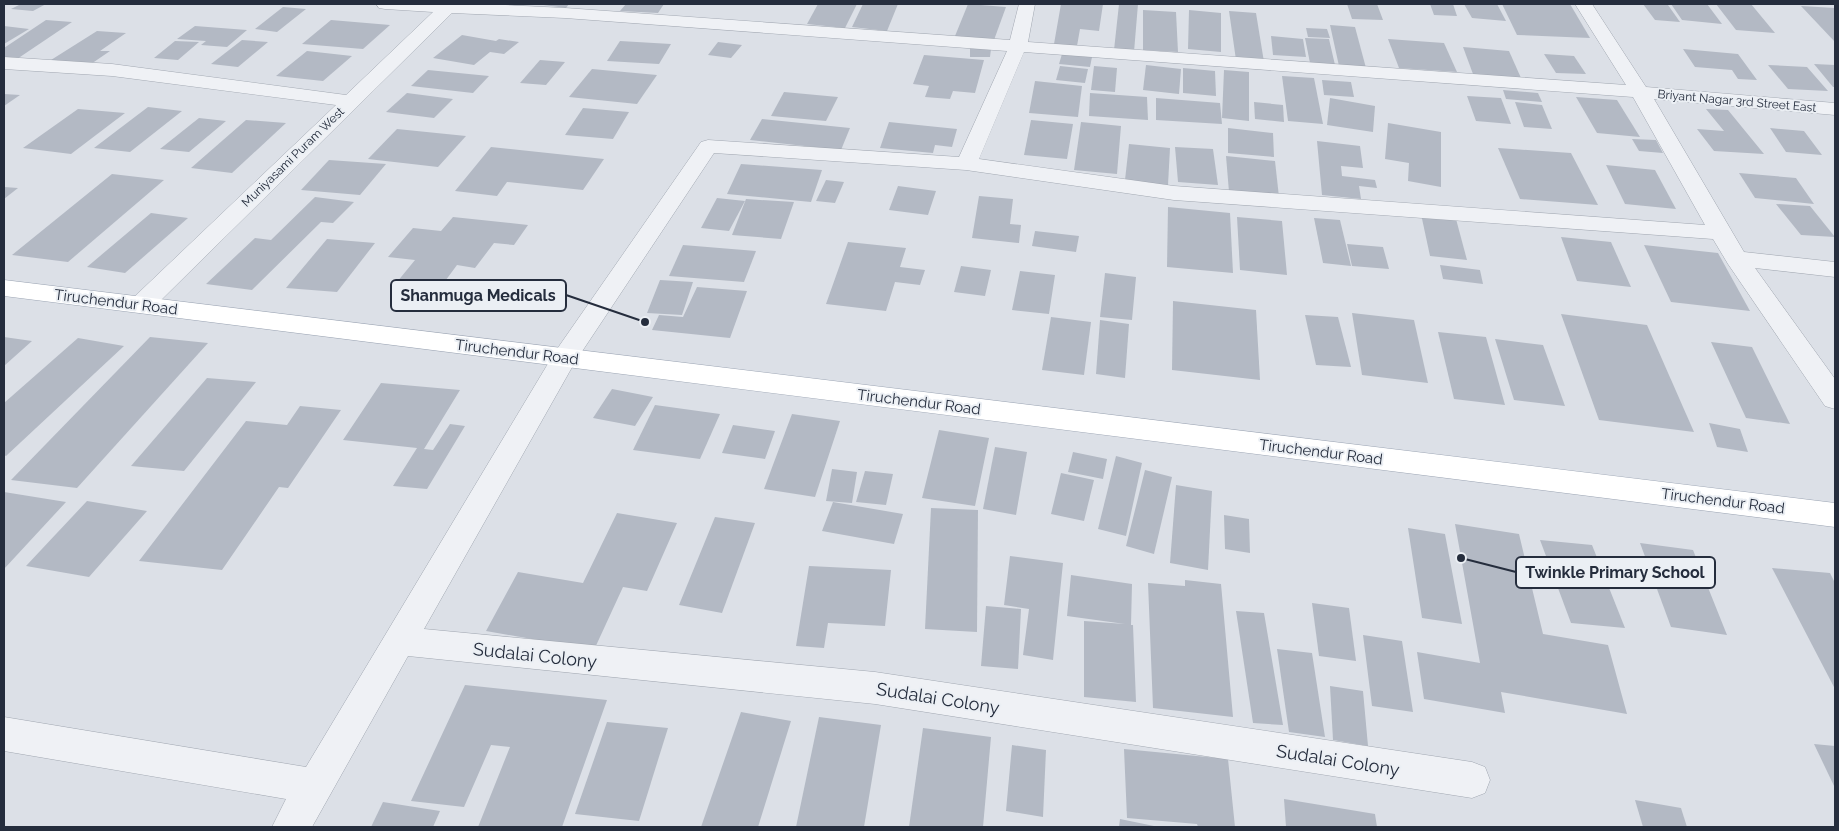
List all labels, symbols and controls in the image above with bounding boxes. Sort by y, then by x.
street label: Briyant Nagar 3rd Street East [1657,87,1817,115]
street label: Muniyasami Puram West [239,104,347,210]
callout: Shanmuga Medicals [391,280,566,311]
street label: Tiruchendur Road [53,286,179,318]
text: Shanmuga Medicals [400,286,556,305]
street label: Tiruchendur Road [454,336,580,368]
street label: Tiruchendur Road [856,386,982,418]
street label: Tiruchendur Road [1258,436,1384,468]
street label: Tiruchendur Road [1660,485,1786,517]
callout: Twinkle Primary School [1516,557,1715,588]
text: Twinkle Primary School [1525,563,1706,582]
street label: Sudalai Colony [472,638,598,672]
street label: Sudalai Colony [875,678,1001,718]
street label: Sudalai Colony [1275,740,1401,780]

